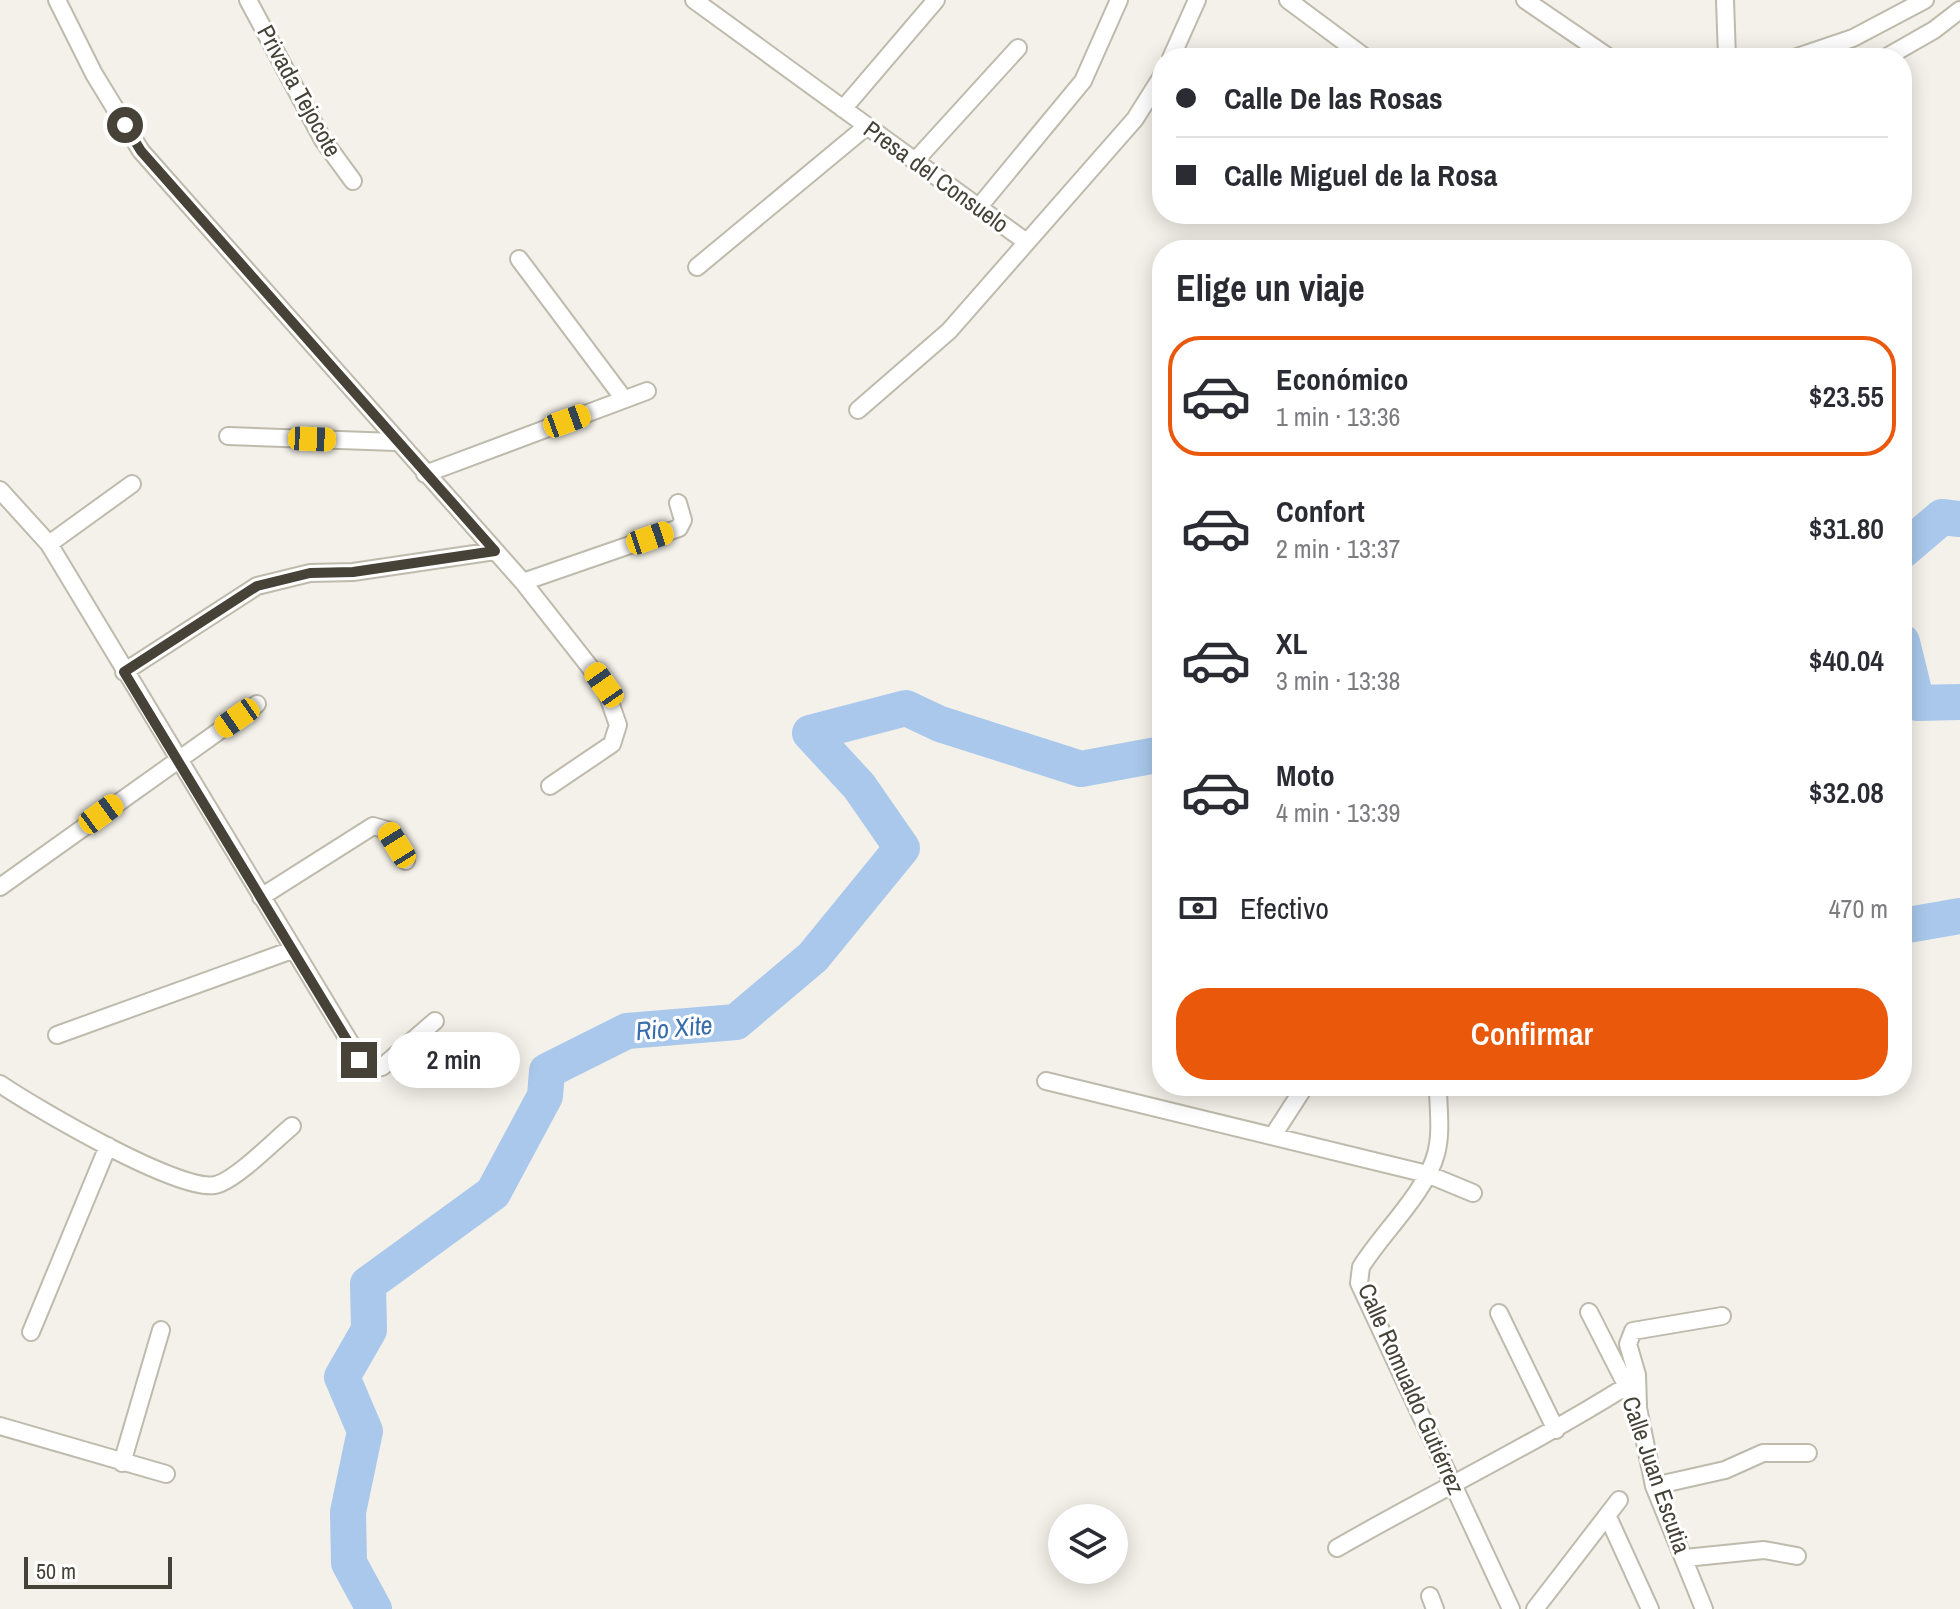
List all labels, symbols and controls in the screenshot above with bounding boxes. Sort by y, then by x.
street label: Privada Tejocote [250,19,349,162]
text: Calle De las Rosas [1224,78,1443,118]
route start [107,107,143,143]
street label: Presa del Consuelo [858,113,1015,240]
text: Calle Miguel de la Rosa [1224,155,1497,195]
text: Elige un viaje [1176,264,1365,312]
text: Económico [1276,359,1409,399]
icon: car [1180,360,1252,432]
text: $23.55 [1809,376,1884,416]
text: 1 min · 13:36 [1276,399,1400,434]
car [540,402,594,440]
car [288,426,336,452]
text: Confort [1276,491,1365,531]
icon: car [1180,492,1252,564]
text: $31.80 [1809,508,1884,548]
car [623,519,677,557]
text: 2 min · 13:37 [1276,531,1400,566]
text: XL [1276,623,1307,663]
icon: car [1180,624,1252,696]
text: $40.04 [1809,640,1884,680]
car [580,658,628,712]
text: 3 min · 13:38 [1276,663,1400,698]
car [210,694,264,742]
text: Moto [1276,755,1335,795]
icon: car [1180,756,1252,828]
text: $32.08 [1809,772,1884,812]
car [75,790,127,838]
text: 4 min · 13:39 [1276,795,1400,830]
car [374,818,420,872]
icon: cash [1176,886,1220,930]
text: Efectivo [1240,888,1329,928]
text: 470 m [1829,891,1888,926]
button: Confirmar [1176,988,1888,1080]
water label: Rio Xite [634,1007,714,1048]
callout: 2 min [387,1032,519,1088]
route end [341,1042,377,1078]
text: 2 min [427,1042,481,1077]
street label: Calle Romualdo Gutiérrez [1351,1278,1473,1499]
street label: Calle Juan Escutia [1615,1392,1699,1558]
map controls [1048,1504,1128,1584]
button: layers [1048,1504,1128,1584]
scale bar [24,1553,172,1589]
text: 50 m [36,1556,76,1586]

